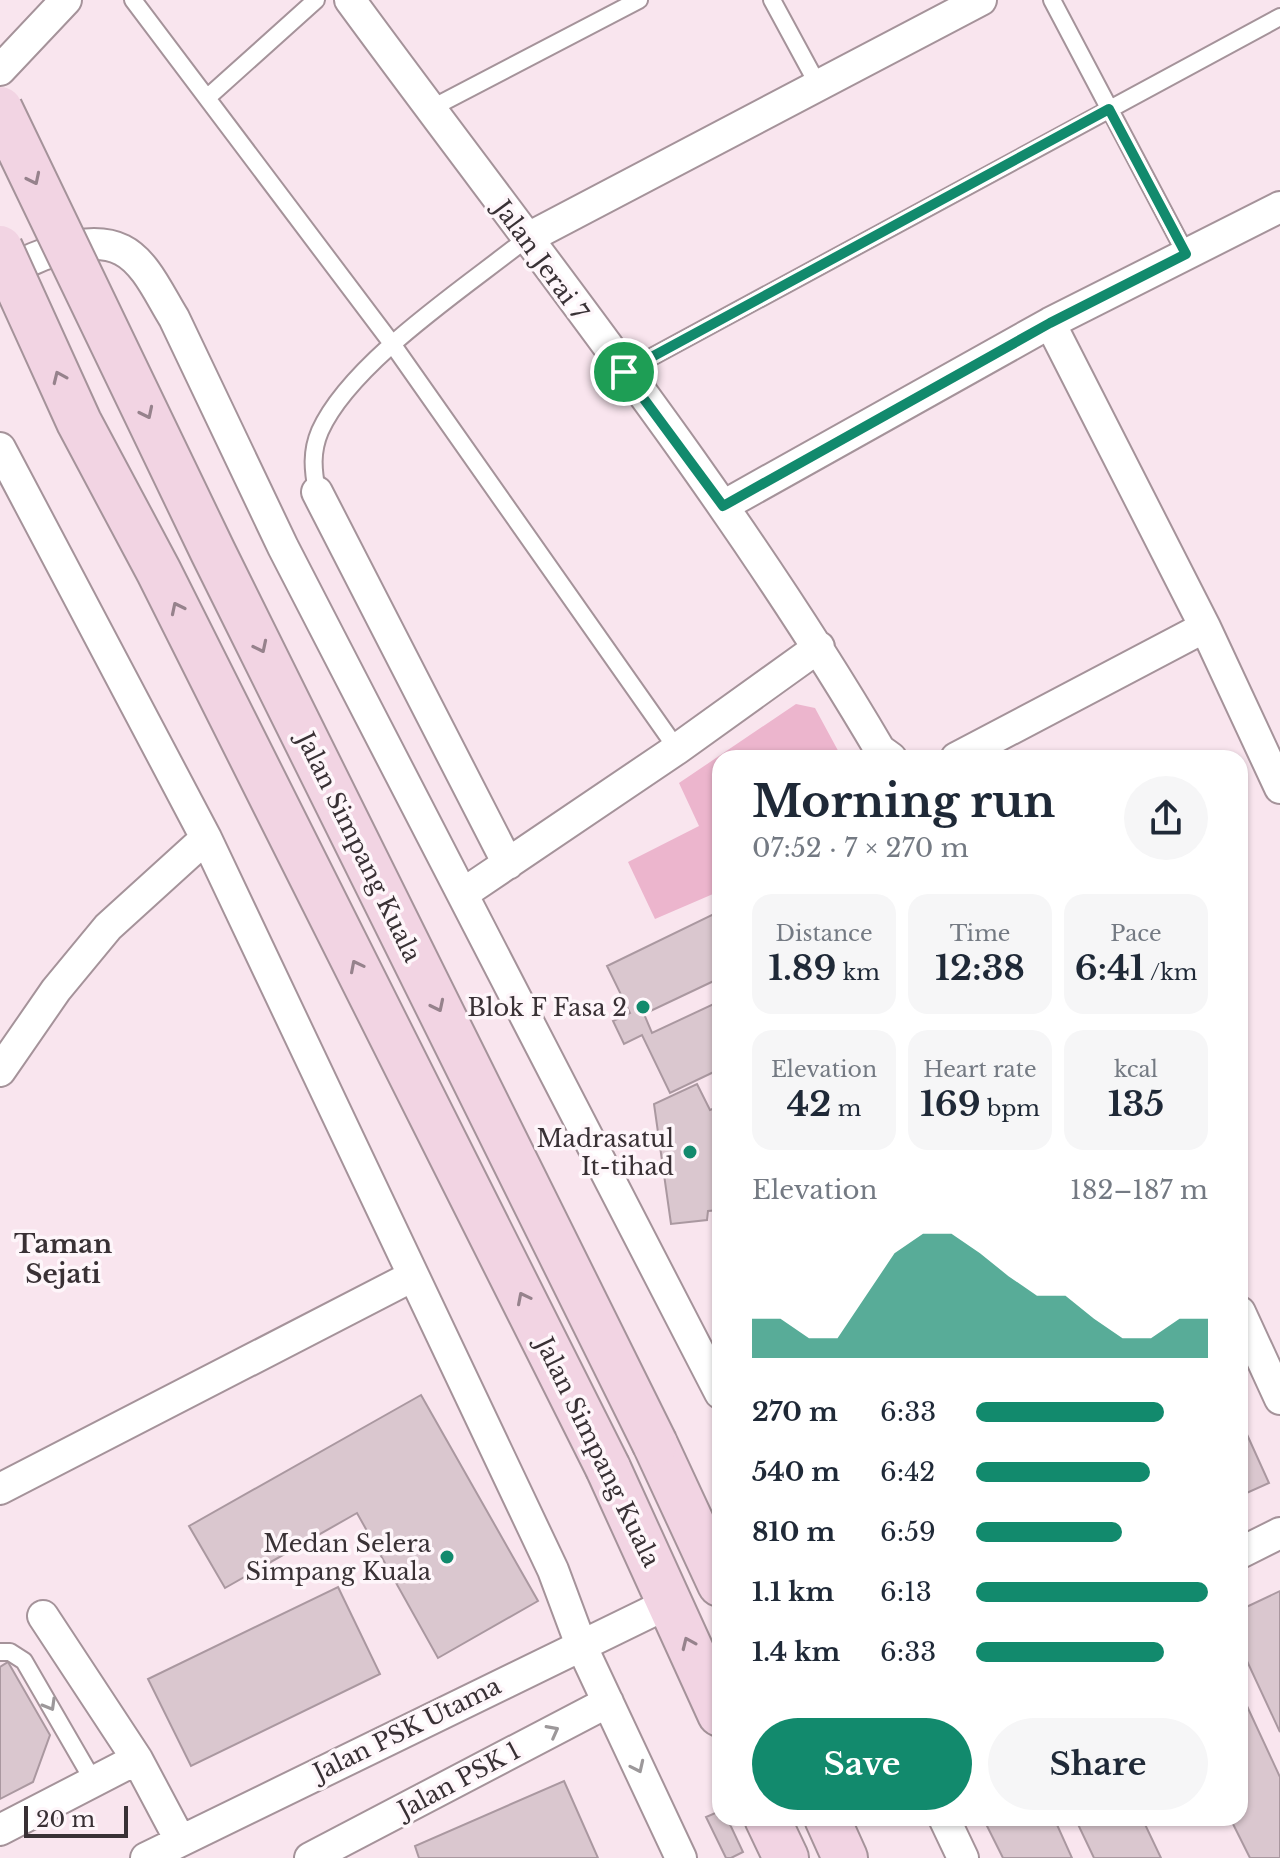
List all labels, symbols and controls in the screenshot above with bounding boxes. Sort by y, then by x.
one-way arrow [24,171,40,185]
street label: Jalan Jerai 7 [486,192,595,326]
pin [590,338,658,406]
icon: arrive [602,350,646,394]
one-way arrow [52,370,68,385]
one-way arrow [137,405,153,420]
one-way arrow [171,602,187,617]
one-way arrow [251,639,266,654]
street label: Jalan Simpang Kuala [289,725,428,967]
text: Morning run [752,774,1055,829]
button: share [1124,776,1208,860]
text: 07:52 · 7 × 270 m [752,832,969,864]
text: Distance [776,920,873,947]
text: Time [950,920,1010,947]
text: Pace [1110,920,1162,947]
text: 1.89 [768,947,836,989]
text: 12:38 [935,947,1025,989]
text: 6:41 [1075,947,1145,989]
one-way arrow [350,959,365,974]
text: km [836,959,880,986]
text: /km [1145,959,1197,986]
place label: Blok F Fasa 2 [467,993,627,1022]
one-way arrow [428,997,444,1012]
marker: Blok F Fasa 2 [634,998,652,1016]
text: Elevation [771,1056,877,1083]
text: Heart rate [923,1056,1037,1083]
text: kcal [1114,1056,1158,1083]
text: 42 [787,1083,831,1125]
text: 169 [920,1083,981,1125]
text: 135 [1108,1083,1164,1125]
text: m [831,1095,861,1122]
text: bpm [981,1095,1040,1122]
place label: Madrasatul It-tihad [536,1124,674,1181]
marker: Madrasatul It-tihad [681,1143,699,1161]
text: Elevation [752,1174,878,1206]
text: 182–187 m [1070,1174,1208,1206]
district label: Taman Sejati [14,1228,112,1290]
one-way arrow [518,1291,533,1306]
street label: Jalan Simpang Kuala [528,1330,667,1572]
text: 270 m [752,1396,838,1428]
text: 6:33 [880,1396,936,1428]
text: 540 m [752,1456,840,1488]
text: 6:42 [880,1456,935,1488]
text: 810 m [752,1516,835,1548]
text: 6:59 [880,1516,936,1548]
place label: Medan Selera Simpang Kuala [246,1529,432,1586]
marker: Medan Selera Simpang Kuala [438,1548,456,1566]
text: 1.1 km [752,1576,834,1608]
text: 6:13 [880,1576,932,1608]
text: 1.4 km [752,1636,840,1668]
text: 6:33 [880,1636,936,1668]
one-way arrow [681,1637,697,1651]
street label: Jalan PSK Utama [306,1671,506,1788]
one-way arrow [40,1696,56,1711]
button: Save [752,1718,972,1810]
button: Share [988,1718,1208,1810]
one-way arrow [544,1725,559,1740]
street label: Jalan PSK 1 [390,1736,525,1826]
one-way arrow [628,1759,644,1773]
scale bar [24,1802,128,1838]
text: 20 m [36,1806,95,1833]

